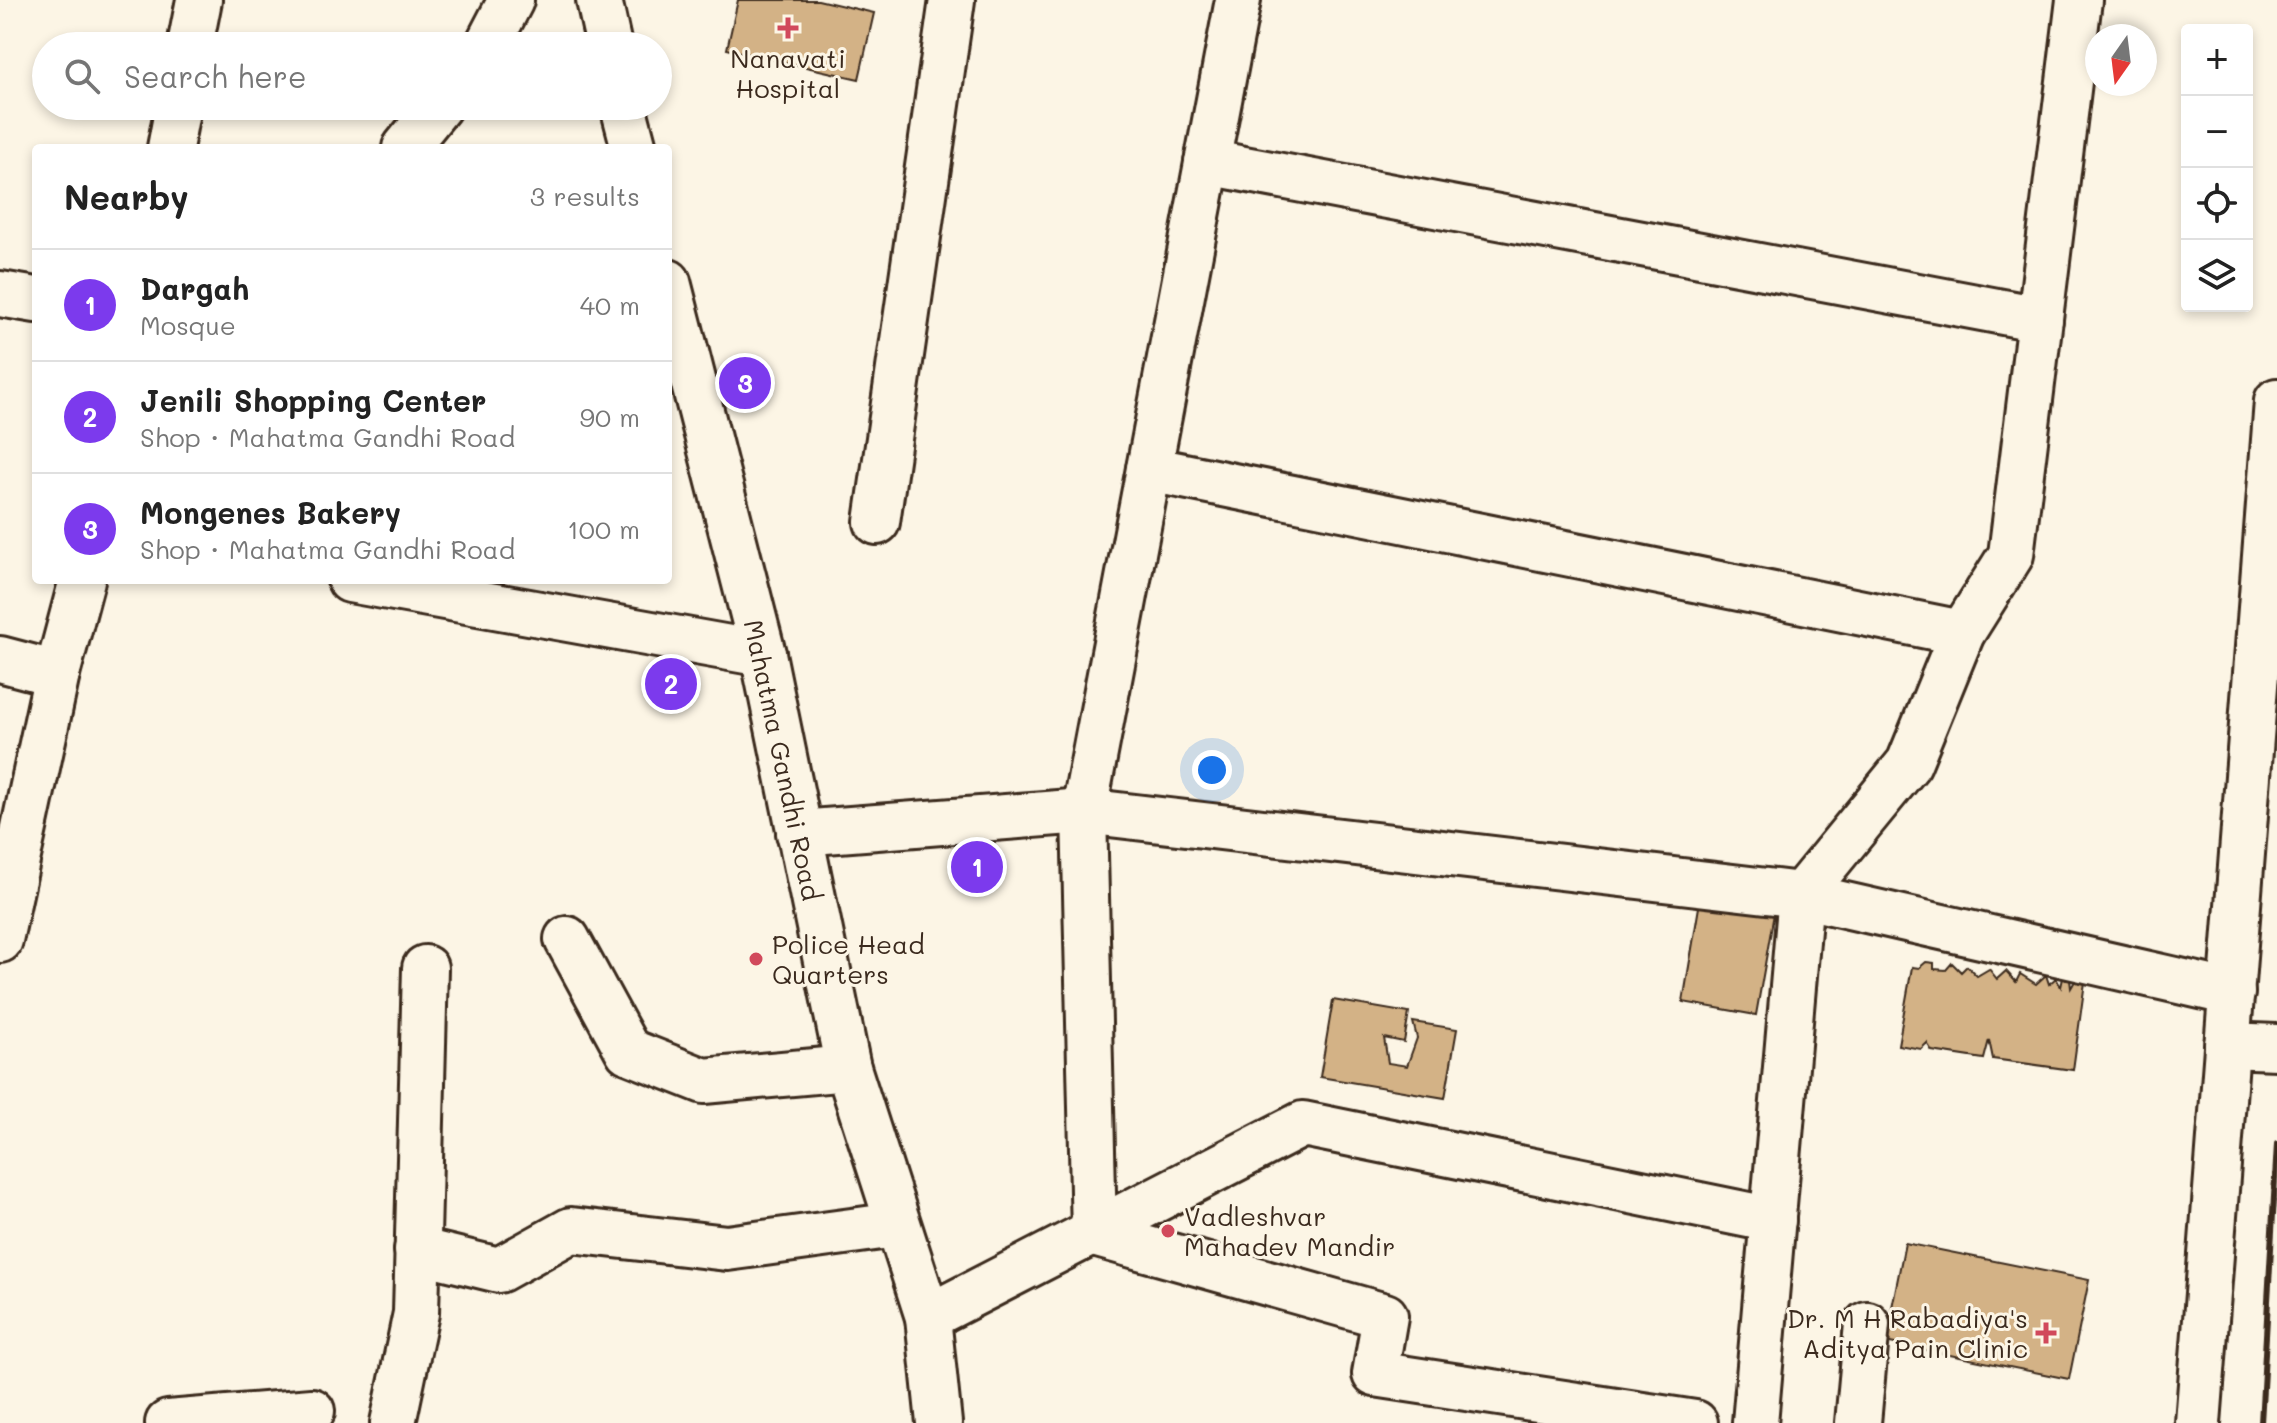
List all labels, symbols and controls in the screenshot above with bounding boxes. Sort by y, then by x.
marker: Nanavati Hospital [777,17,799,39]
north arrow [2085,24,2157,96]
map controls [2181,24,2253,312]
button: + [2181,24,2253,96]
search box [32,32,672,120]
place label: Nanavati Hospital [730,41,846,105]
icon: search [60,54,104,98]
text: Search here [124,56,307,96]
button: − [2181,96,2253,168]
button: locate [2181,168,2253,240]
text: Nearby [64,174,189,219]
text: 3 results [530,179,640,213]
button: layers [2181,240,2253,312]
text: Dargah [140,268,249,308]
text: 1 [84,288,96,322]
text: 40 m [580,288,640,322]
text: Mosque [140,308,236,342]
pin: 3 [719,353,771,413]
text: Jenili Shopping Center [140,380,487,420]
text: 2 [83,400,97,434]
text: 90 m [580,400,640,434]
text: Shop · Mahatma Gandhi Road [140,420,515,454]
text: Mongenes Bakery [140,492,401,532]
text: 3 [82,512,98,546]
text: 100 m [567,512,640,546]
text: Shop · Mahatma Gandhi Road [140,532,515,566]
street label: Mahatma Gandhi Road [737,616,829,904]
pin: 2 [645,654,697,714]
your location [1192,750,1232,790]
pin: 1 [951,837,1003,897]
place label: Police Head Quarters [772,927,925,991]
marker: Police Head Quarters [747,950,765,968]
place label: Vadleshvar Mahadev Mandir [1184,1199,1395,1263]
marker: Vadleshvar Mahadev Mandir [1159,1222,1177,1240]
place label: Dr. M H Rabadiya's Aditya Pain Clinic [1787,1301,2028,1365]
marker: Dr. M H Rabadiya's Aditya Pain Clinic [2035,1322,2057,1344]

